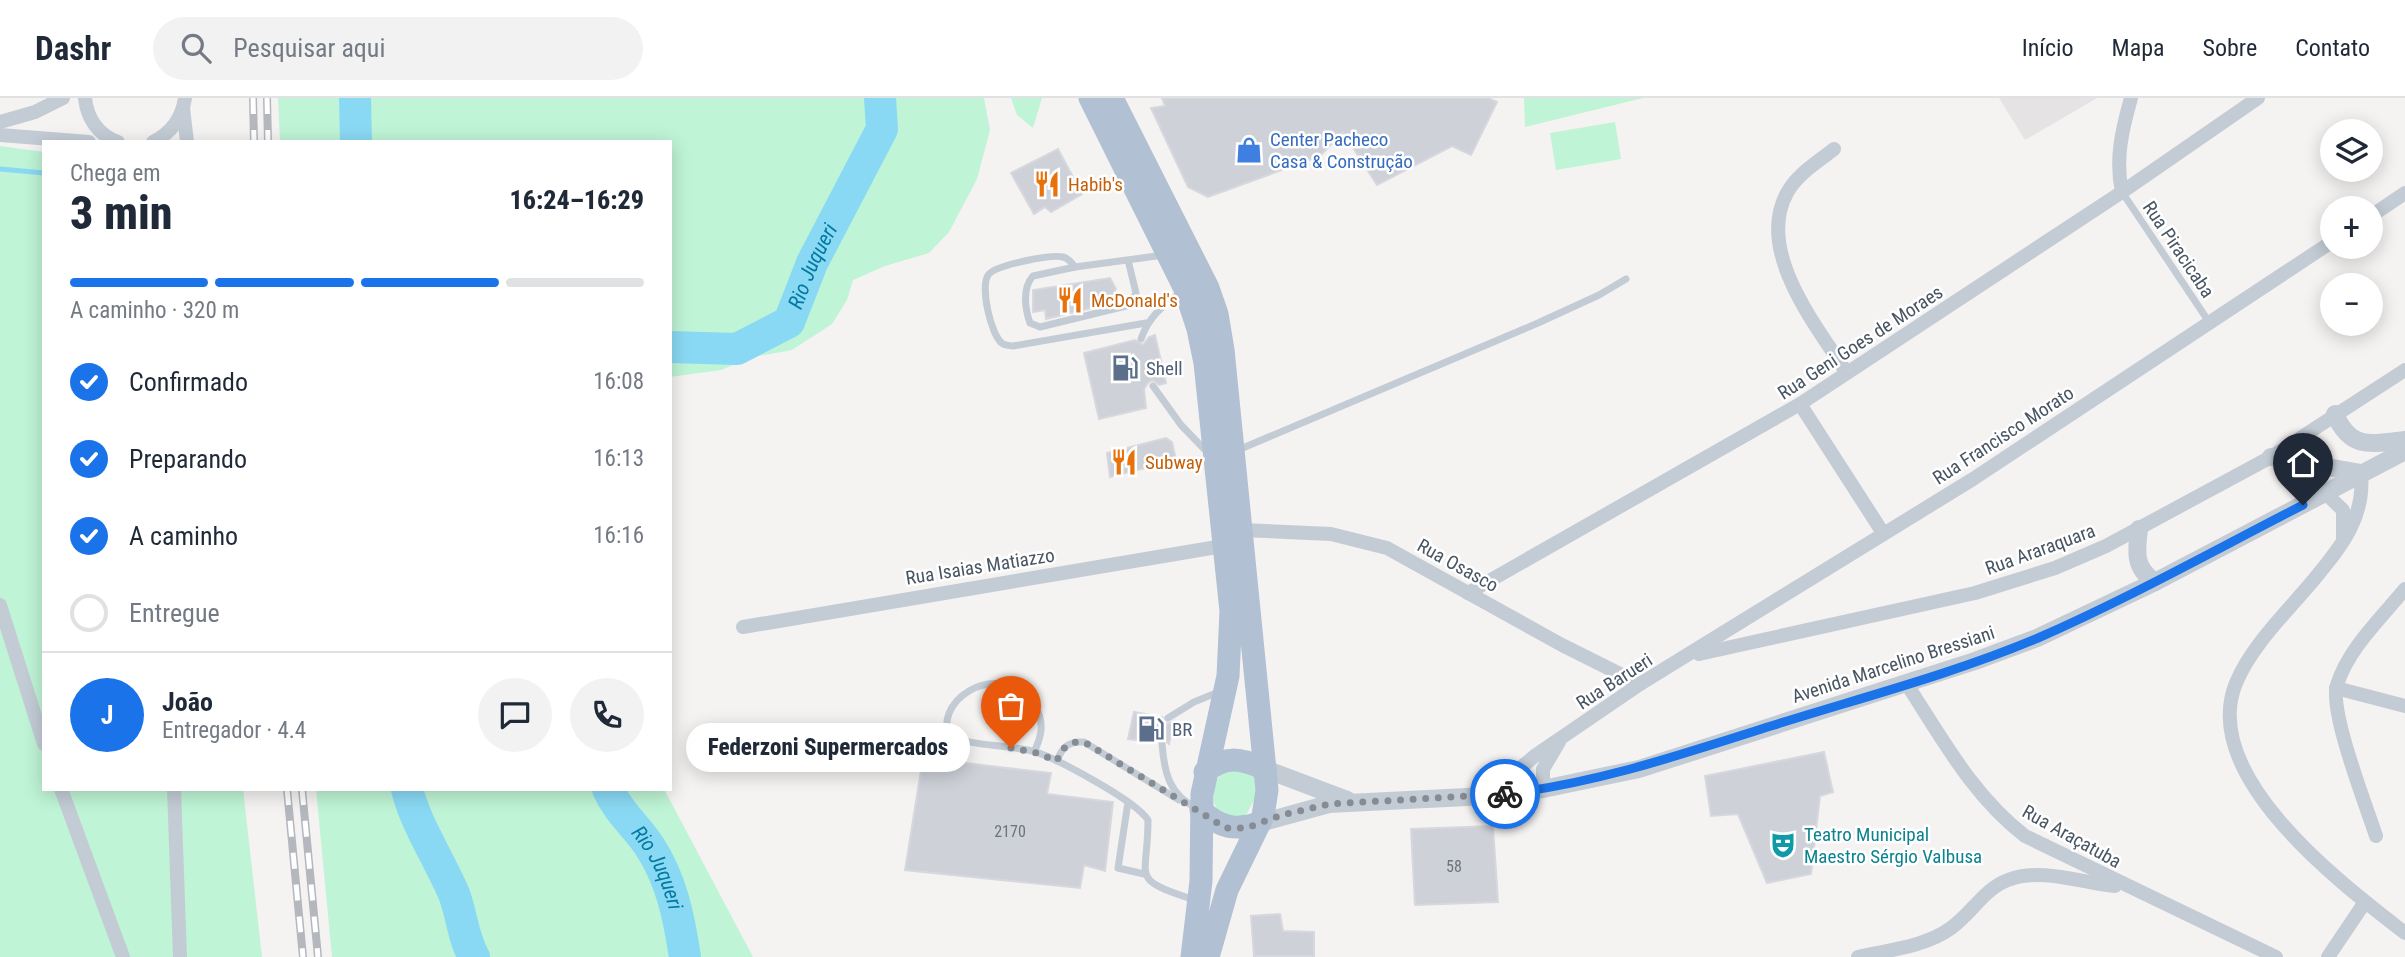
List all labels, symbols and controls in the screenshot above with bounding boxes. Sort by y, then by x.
search box [153,17,643,80]
text: Dashr [35,29,111,68]
icon: search [177,29,215,67]
text: Pesquisar aqui [233,33,385,63]
text: Início [2022,34,2074,62]
text: Mapa [2112,34,2165,62]
text: Sobre [2203,34,2257,62]
text: Contato [2295,34,2370,62]
map controls [2320,119,2383,336]
button: layers [2320,119,2383,182]
place label: Center Pacheco Casa & Construção [1270,128,1413,173]
shop icon: Center Pacheco Casa & Construção [1234,135,1264,165]
text: Chega em [70,160,161,187]
restaurant icon: Habib's [1032,169,1062,199]
place label: Habib's [1068,173,1123,196]
text: 16:24–16:29 [510,185,644,215]
text: 3 min [70,186,173,240]
button: + [2320,196,2383,259]
street label: Rua Piracicaba [2138,197,2219,302]
water label: Rio Juqueri [783,220,842,312]
button: − [2320,273,2383,336]
street label: Rua Geni Goes de Moraes [1773,280,1947,404]
restaurant icon: McDonald's [1055,285,1085,315]
place label: McDonald's [1091,289,1178,312]
text: A caminho · 320 m [70,297,239,324]
fuel station icon: Shell [1110,353,1140,383]
place label: Shell [1146,357,1183,380]
icon: check [70,363,108,401]
text: Confirmado [129,367,248,397]
text: 16:08 [593,368,644,395]
street label: Rua Francisco Morato [1929,381,2078,490]
pin [2273,433,2333,505]
icon: check [70,440,108,478]
text: Preparando [129,444,247,474]
icon: home [2284,444,2322,482]
text: 16:13 [593,445,644,472]
restaurant icon: Subway [1109,447,1139,477]
place label: Subway [1145,451,1203,474]
icon: check [70,517,108,555]
street label: Rua Araraquara [1982,519,2098,580]
text: A caminho [129,521,238,551]
text: 16:16 [593,522,644,549]
street label: Rua Osasco [1413,534,1502,597]
street label: Rua Isaias Matiazzo [904,543,1056,590]
text: Entregue [129,598,220,628]
street label: Avenida Marcelino Bressiani [1789,621,1997,708]
street label: Rua Barueri [1572,648,1657,715]
pin [981,676,1041,748]
button: chat [478,678,552,752]
button: phone [570,678,644,752]
text: João [162,687,213,717]
icon: bag [992,687,1030,725]
text: J [101,700,113,730]
fuel station icon: BR [1136,714,1166,744]
text: Entregador · 4.4 [162,717,306,744]
place label: BR [1172,718,1192,741]
callout: Federzoni Supermercados [685,724,969,772]
text: Federzoni Supermercados [708,734,948,761]
courier [1470,759,1540,829]
icon: bike [1486,775,1524,813]
street label: Rua Araçatuba [2018,800,2125,873]
water label: Rio Juqueri [627,821,688,912]
house number: 2170 [994,822,1026,841]
place label: Teatro Municipal Maestro Sérgio Valbusa [1804,823,1982,868]
theatre icon: Teatro Municipal Maestro Sérgio Valbusa [1768,830,1798,860]
house number: 58 [1446,857,1462,876]

